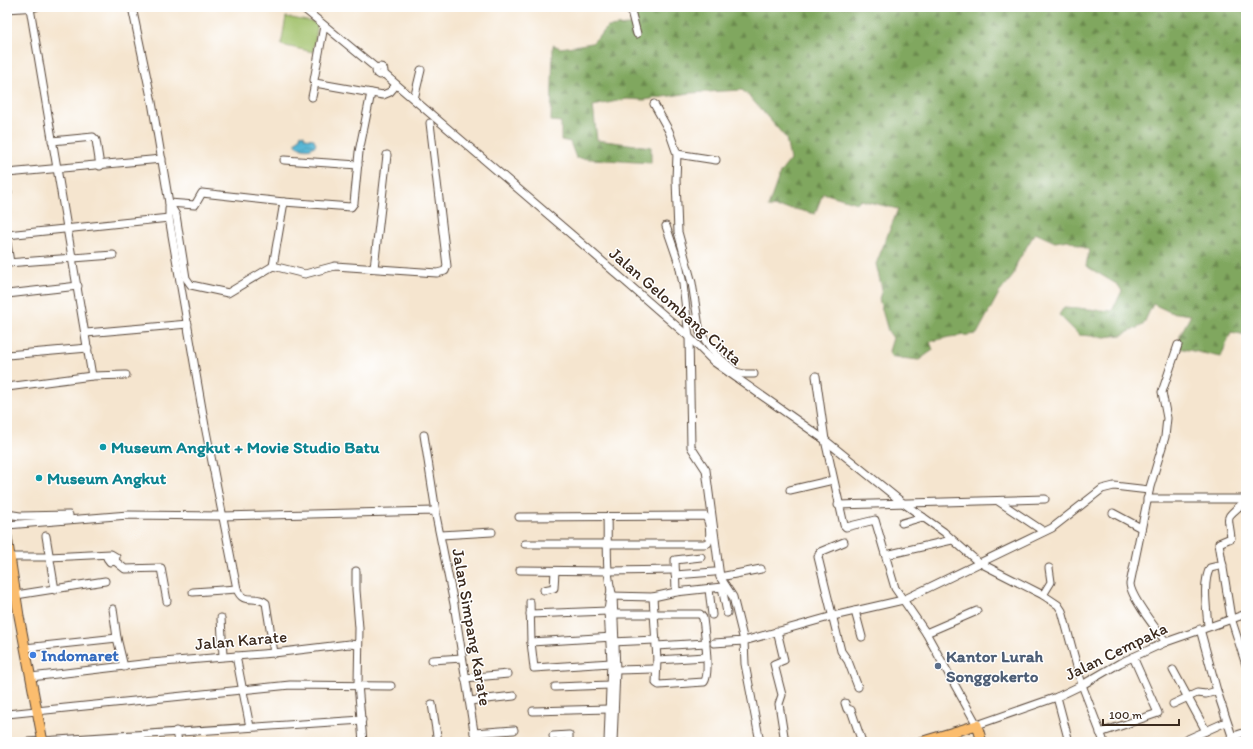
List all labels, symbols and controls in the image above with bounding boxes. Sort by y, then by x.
street label: Jalan Gelombang Cinta [605,243,747,369]
place label: Museum Angkut + Movie Studio Batu [111,437,380,458]
marker: Museum Angkut + Movie Studio Batu [98,442,108,452]
place label: Museum Angkut [47,468,167,489]
marker: Museum Angkut [34,473,44,483]
street label: Jalan Simpang Karate [448,547,496,707]
street label: Jalan Cempaka [1062,618,1170,684]
street label: Jalan Karate [194,626,288,654]
place label: Indomaret [41,645,119,665]
place label: Kantor Lurah Songgokerto [946,646,1044,687]
marker: Indomaret [28,650,38,660]
marker: Kantor Lurah Songgokerto [933,661,943,671]
scale bar [1103,701,1179,727]
text: 100 m [1109,708,1142,722]

